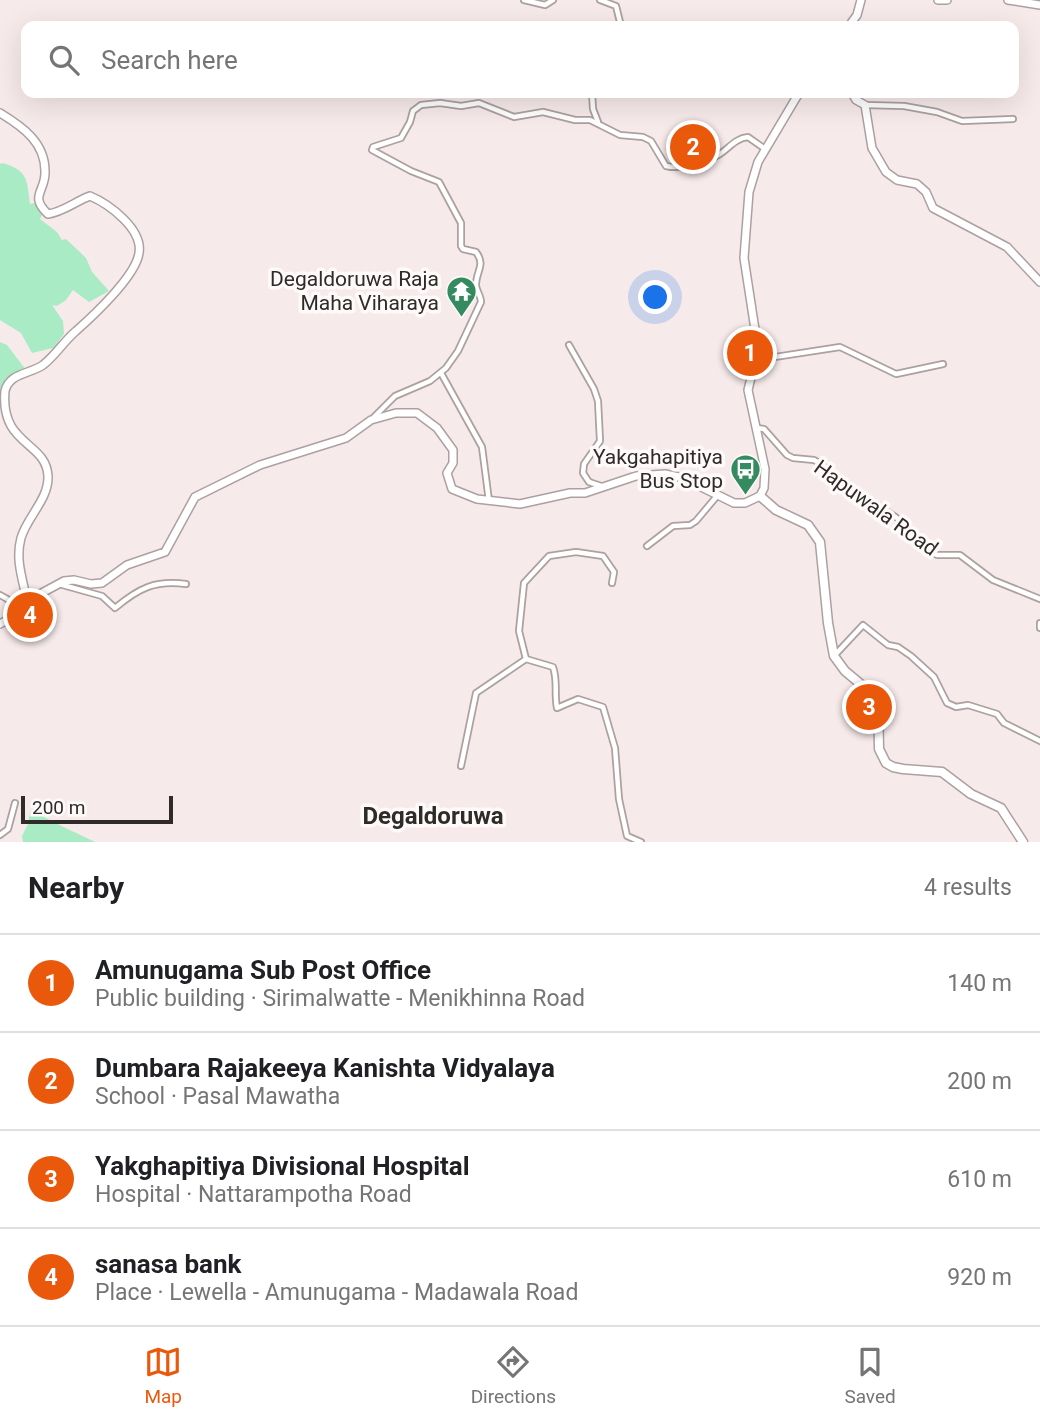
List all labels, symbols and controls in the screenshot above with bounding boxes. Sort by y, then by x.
search box [21,21,1019,98]
icon: search [45,41,83,79]
text: Search here [101,45,238,75]
pin: 2 [670,121,716,173]
place label: Degaldoruwa Raja Maha Viharaya [270,267,439,315]
temple icon: Degaldoruwa Raja Maha Viharaya [445,274,479,318]
your location [638,280,672,314]
pin: 1 [727,327,773,379]
place label: Yakgahapitiya Bus Stop [593,445,723,493]
bus stop icon: Yakgahapitiya Bus Stop [729,452,763,496]
street label: Hapuwala Road [810,455,942,561]
pin: 4 [7,589,53,641]
pin: 3 [846,681,892,733]
scale bar [21,793,173,825]
text: 200 m [32,796,85,819]
district label: Degaldoruwa [362,802,504,830]
text: Nearby [28,870,124,905]
text: 4 results [924,874,1012,901]
text: Amunugama Sub Post Office [95,955,431,985]
text: 1 [44,970,58,997]
text: 140 m [947,970,1012,997]
text: Public building · Sirimalwatte - Menikhinna Road [95,985,585,1012]
text: Dumbara Rajakeeya Kanishta Vidyalaya [95,1053,555,1083]
text: 2 [44,1068,58,1095]
text: 200 m [947,1068,1012,1095]
text: School · Pasal Mawatha [95,1083,340,1110]
text: Yakghapitiya Divisional Hospital [95,1151,470,1181]
text: 3 [44,1166,58,1193]
text: 610 m [947,1166,1012,1193]
text: Hospital · Nattarampotha Road [95,1181,412,1208]
text: sanasa bank [95,1249,242,1279]
text: 4 [44,1264,58,1291]
text: 920 m [947,1264,1012,1291]
text: Place · Lewella - Amunugama - Madawala Road [95,1279,578,1306]
tab: Map [144,1343,182,1408]
tab: Directions [471,1343,556,1408]
tab: Saved [844,1343,896,1408]

